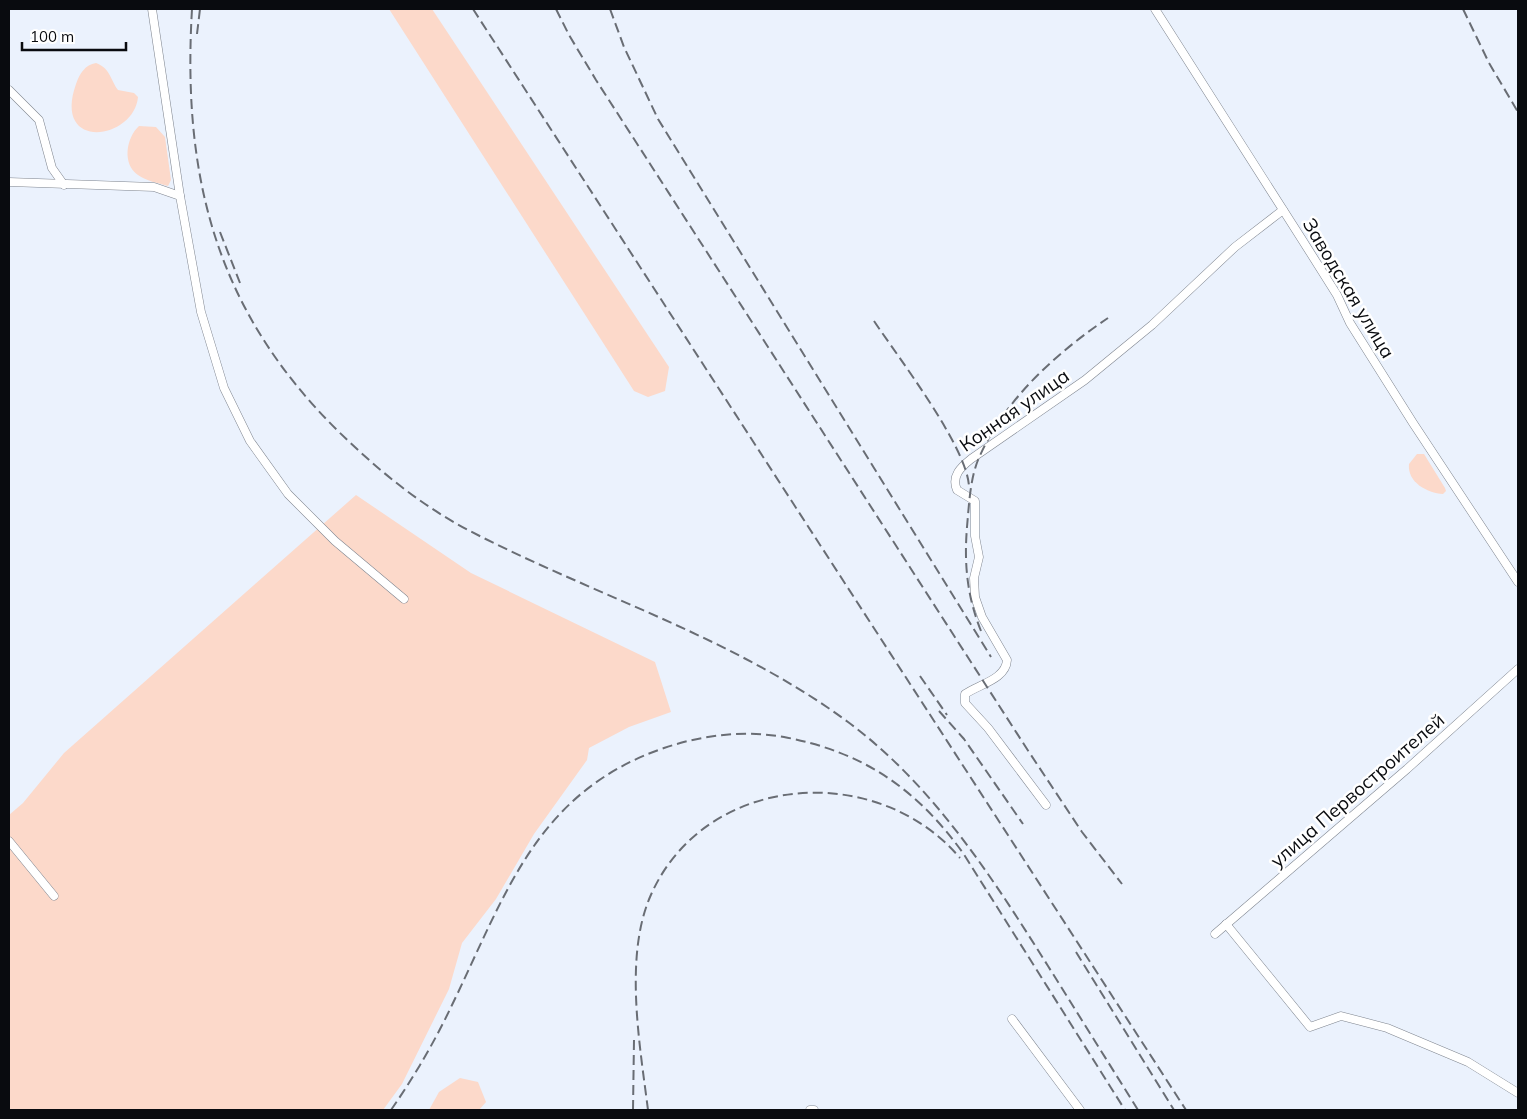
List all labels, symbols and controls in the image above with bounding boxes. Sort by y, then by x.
scale bar [22,20,126,52]
text: 100 m [30,27,74,46]
street label: Заводская улица [1298,214,1400,362]
street label: Конная улица [954,363,1074,457]
street label: улица Первостроителей [1265,708,1449,872]

